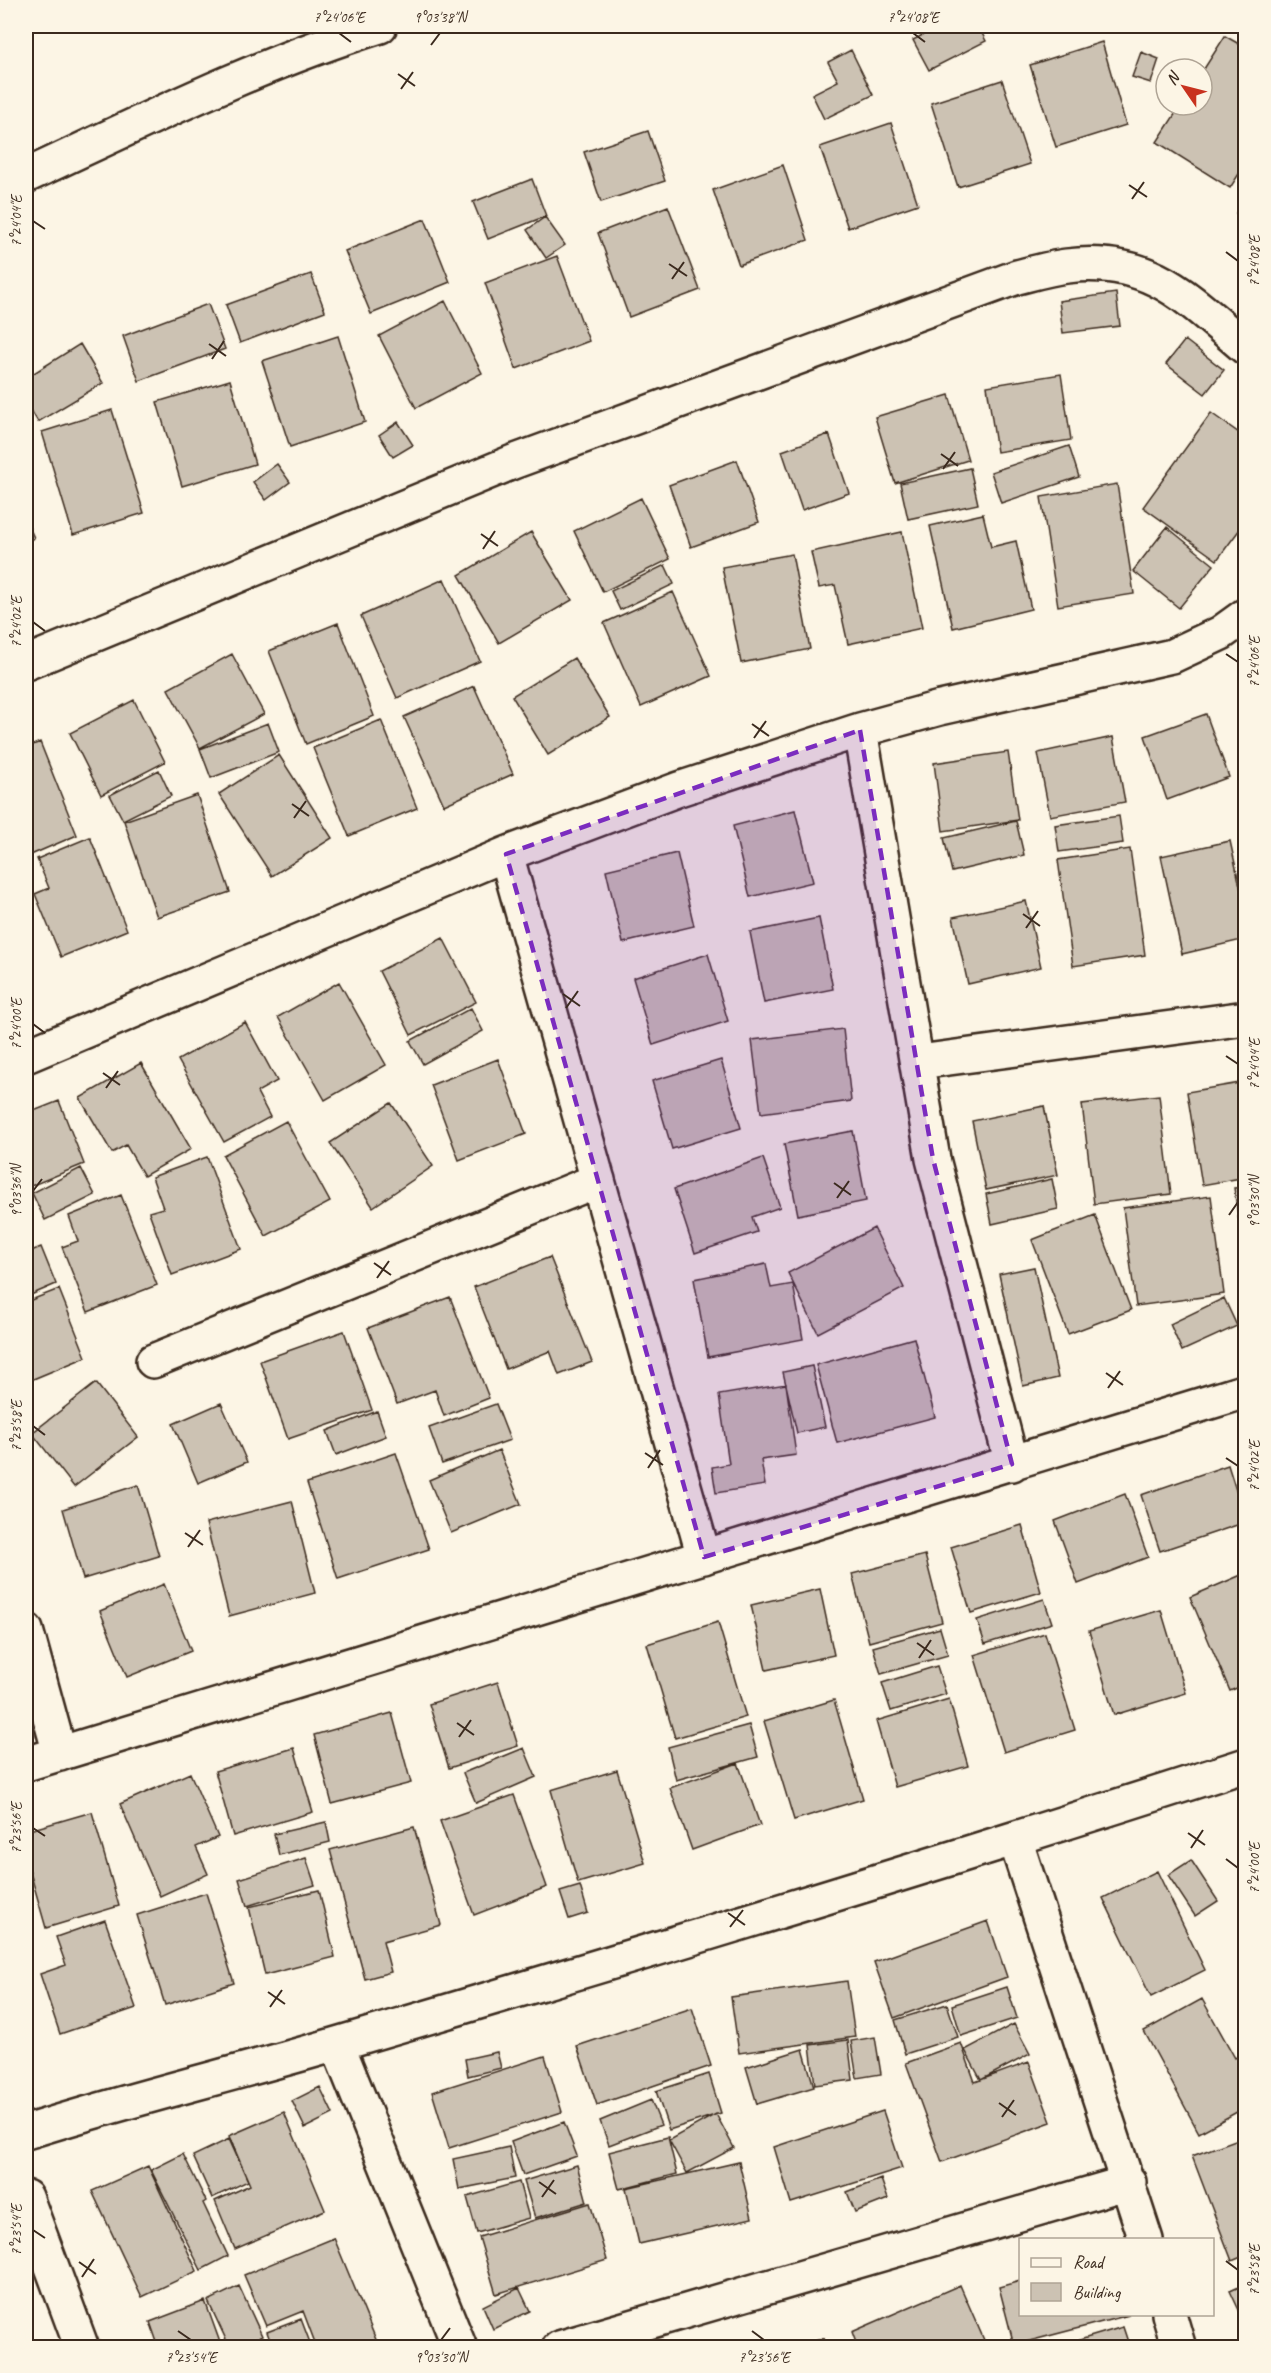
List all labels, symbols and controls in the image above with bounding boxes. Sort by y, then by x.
text: 7°24'06"E [313,8,367,27]
text: 9°03'38"N [414,8,469,27]
text: 7°24'08"E [887,8,941,27]
north arrow [1154,57,1214,117]
text: N [1161,67,1185,89]
text: 7°24'04"E [7,193,26,247]
text: 7°24'08"E [1245,233,1264,287]
text: 7°24'02"E [7,594,26,648]
text: 7°24'06"E [1245,634,1264,688]
text: 7°24'00"E [7,996,26,1050]
text: 7°24'04"E [1245,1036,1264,1090]
text: 9°03'36"N [7,1162,26,1217]
text: 9°03'30"N [1245,1173,1264,1228]
text: 7°23'58"E [7,1398,26,1452]
text: 7°24'02"E [1245,1438,1264,1492]
text: 7°23'56"E [7,1800,26,1854]
text: 7°24'00"E [1245,1840,1264,1894]
text: 7°23'54"E [7,2202,26,2256]
legend [1019,2238,1214,2316]
text: 7°23'58"E [1245,2242,1264,2296]
text: Road [1073,2251,1106,2273]
text: Building [1073,2281,1122,2303]
text: 7°23'54"E [165,2348,219,2367]
text: 9°03'30"N [415,2348,470,2367]
text: 7°23'56"E [738,2348,792,2367]

